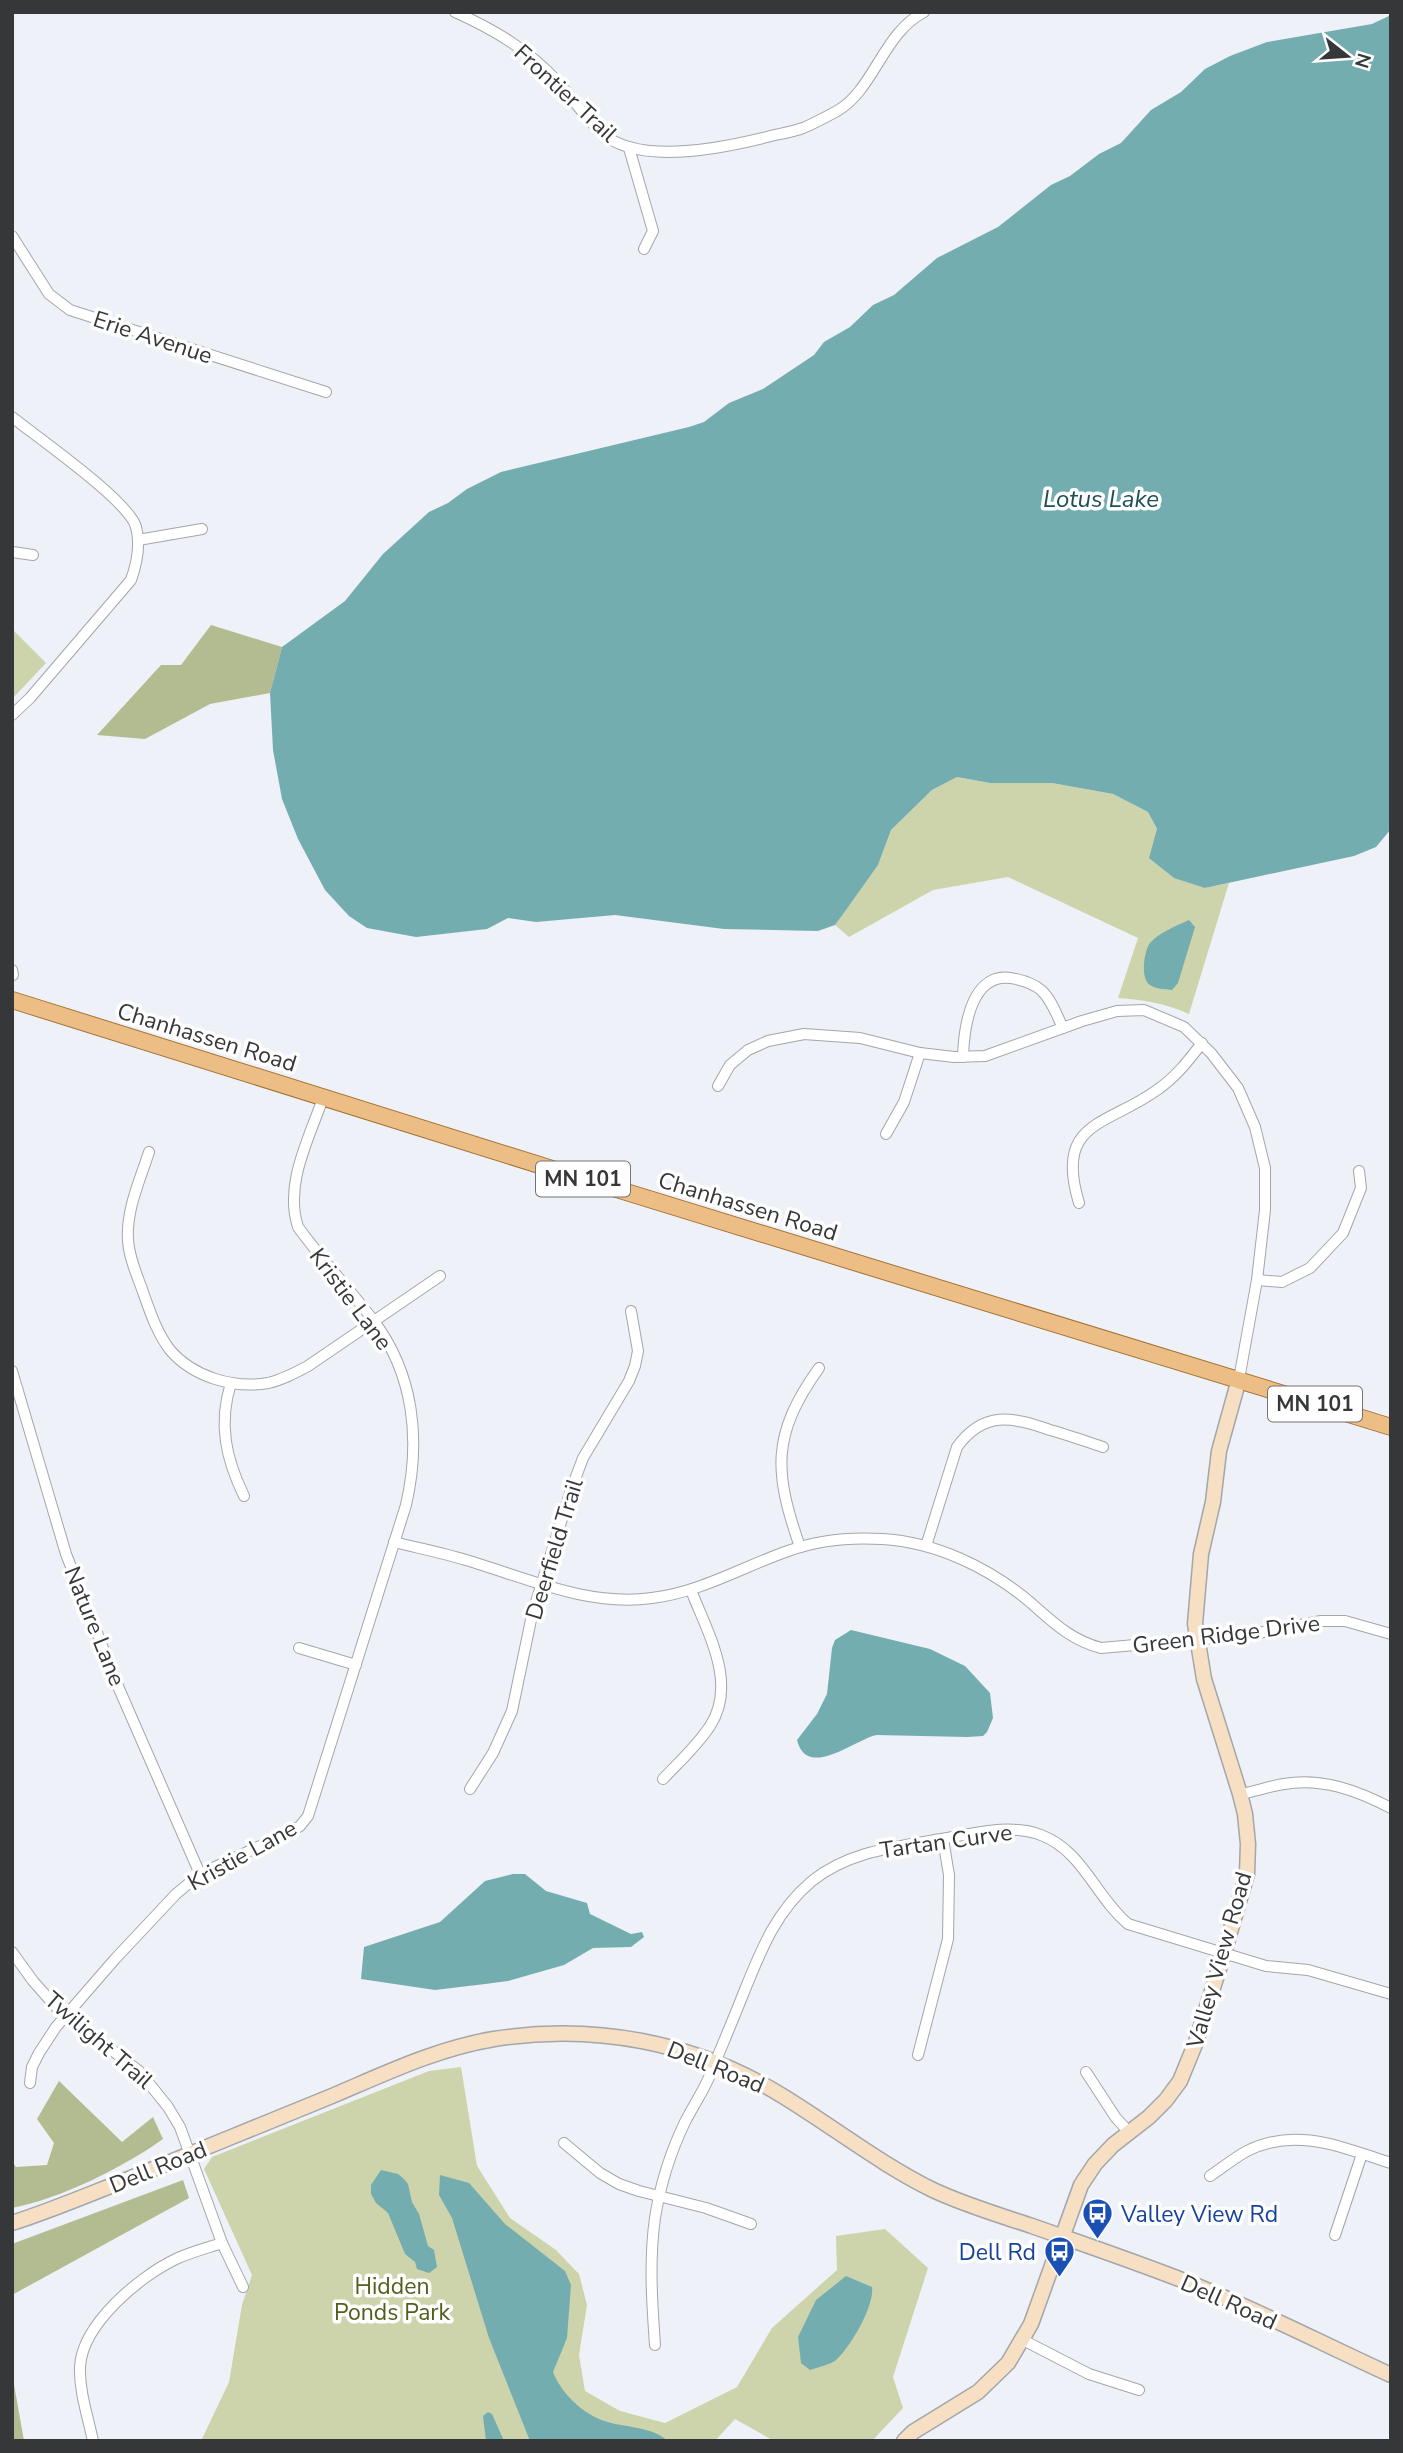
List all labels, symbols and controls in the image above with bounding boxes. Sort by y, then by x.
north arrow [1312,21,1382,91]
street label: Frontier Trail [507,37,624,149]
text: N [1348,50,1377,71]
street label: Erie Avenue [89,304,216,371]
water label: Lotus Lake [1043,483,1159,515]
street label: Chanhassen Road [113,995,300,1079]
road number: MN 101 [536,1162,630,1196]
street label: Chanhassen Road [654,1164,841,1248]
street label: Kristie Lane [302,1242,399,1357]
road number: MN 101 [1268,1386,1362,1422]
street label: Deerfield Trail [518,1475,591,1624]
street label: Nature Lane [56,1562,133,1691]
street label: Green Ridge Drive [1131,1608,1322,1661]
street label: Kristie Lane [182,1813,302,1898]
street label: Tartan Curve [878,1817,1014,1866]
street label: Valley View Road [1179,1868,1259,2053]
street label: Twilight Trail [38,1985,160,2096]
street label: Dell Road [663,2034,769,2101]
street label: Dell Road [105,2134,211,2201]
bus stop icon: Valley View Rd [1081,2197,1115,2241]
place label: Valley View Rd [1120,2199,1278,2230]
bus stop icon: Dell Rd [1042,2235,1076,2279]
place label: Dell Rd [959,2237,1036,2268]
street label: Dell Road [1176,2267,1282,2337]
park label: Hidden Ponds Park [334,2271,451,2328]

